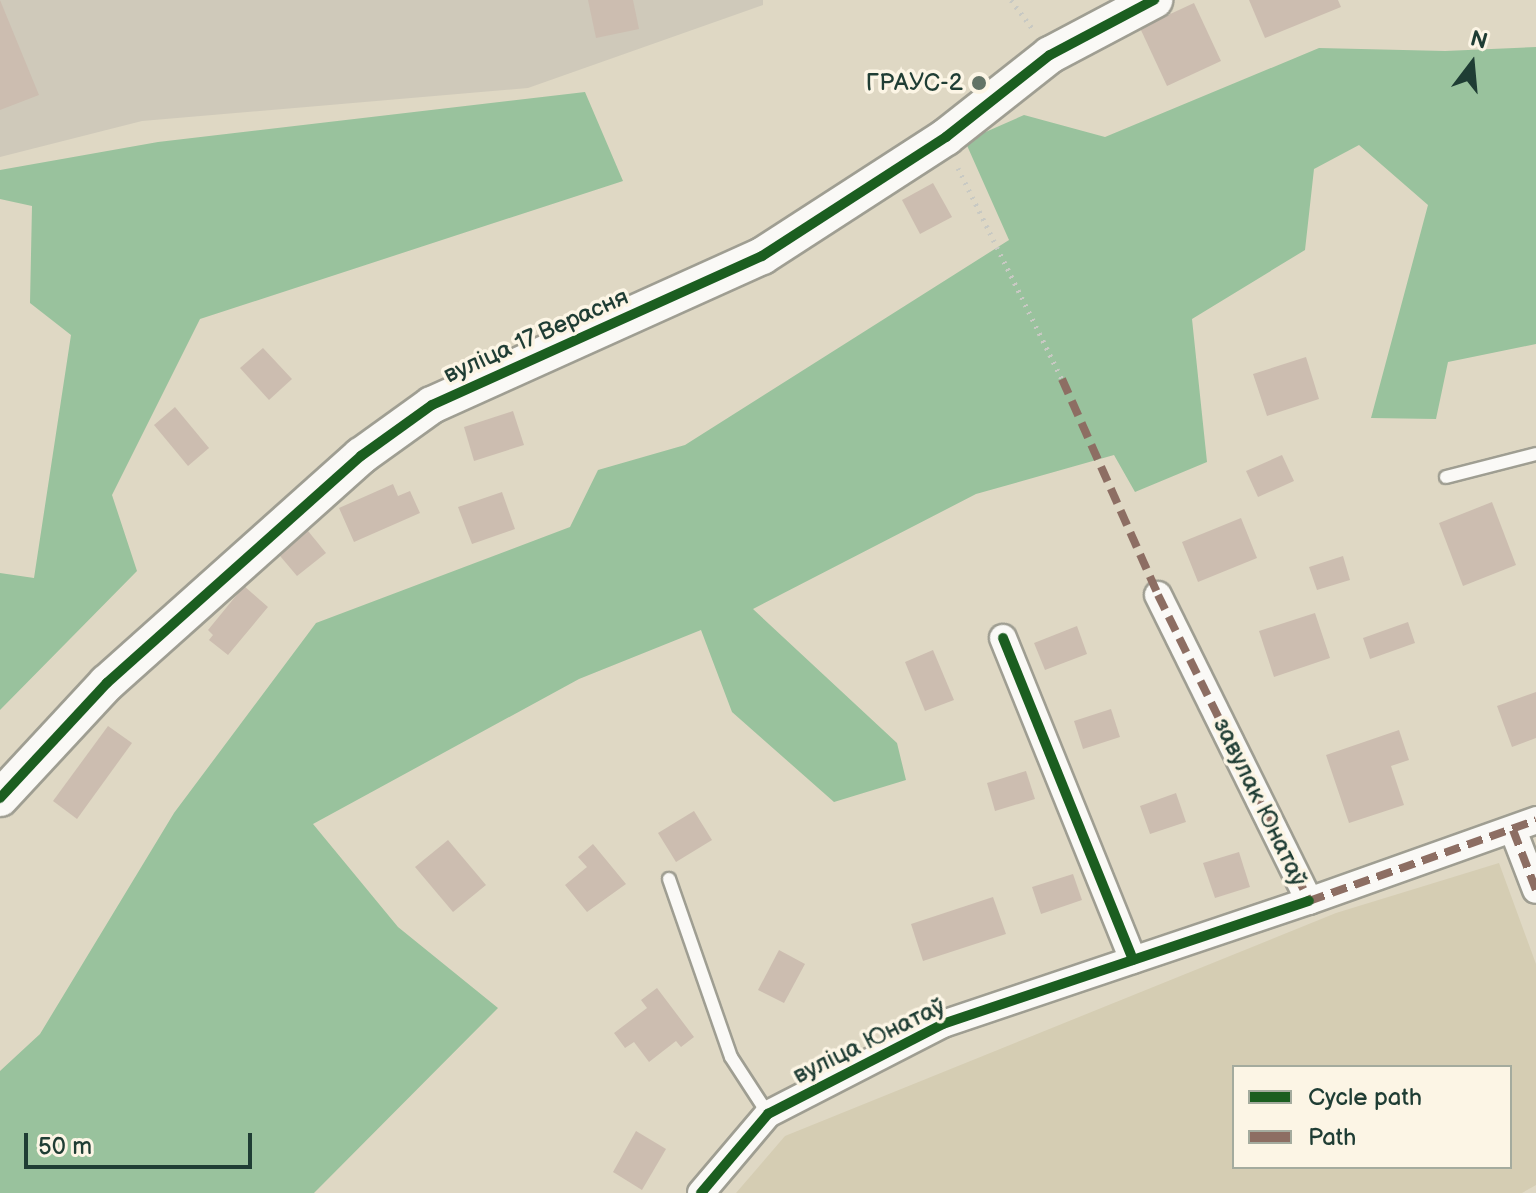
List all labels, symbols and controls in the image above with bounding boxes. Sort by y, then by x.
north arrow [1432,24,1512,104]
text: N [1467,25,1490,56]
place label: ГРАУС-2 [866,69,963,97]
marker: ГРАУС-2 [970,74,988,92]
street label: вуліца 17 Верасня [439,282,633,390]
street label: завулак Юнатаў [1207,713,1313,891]
street label: вуліца Юнатаў [788,992,950,1090]
legend [1232,1065,1512,1169]
text: Cycle path [1308,1083,1422,1112]
scale bar [28,1117,256,1167]
text: Path [1308,1123,1356,1152]
text: 50 m [38,1132,92,1161]

